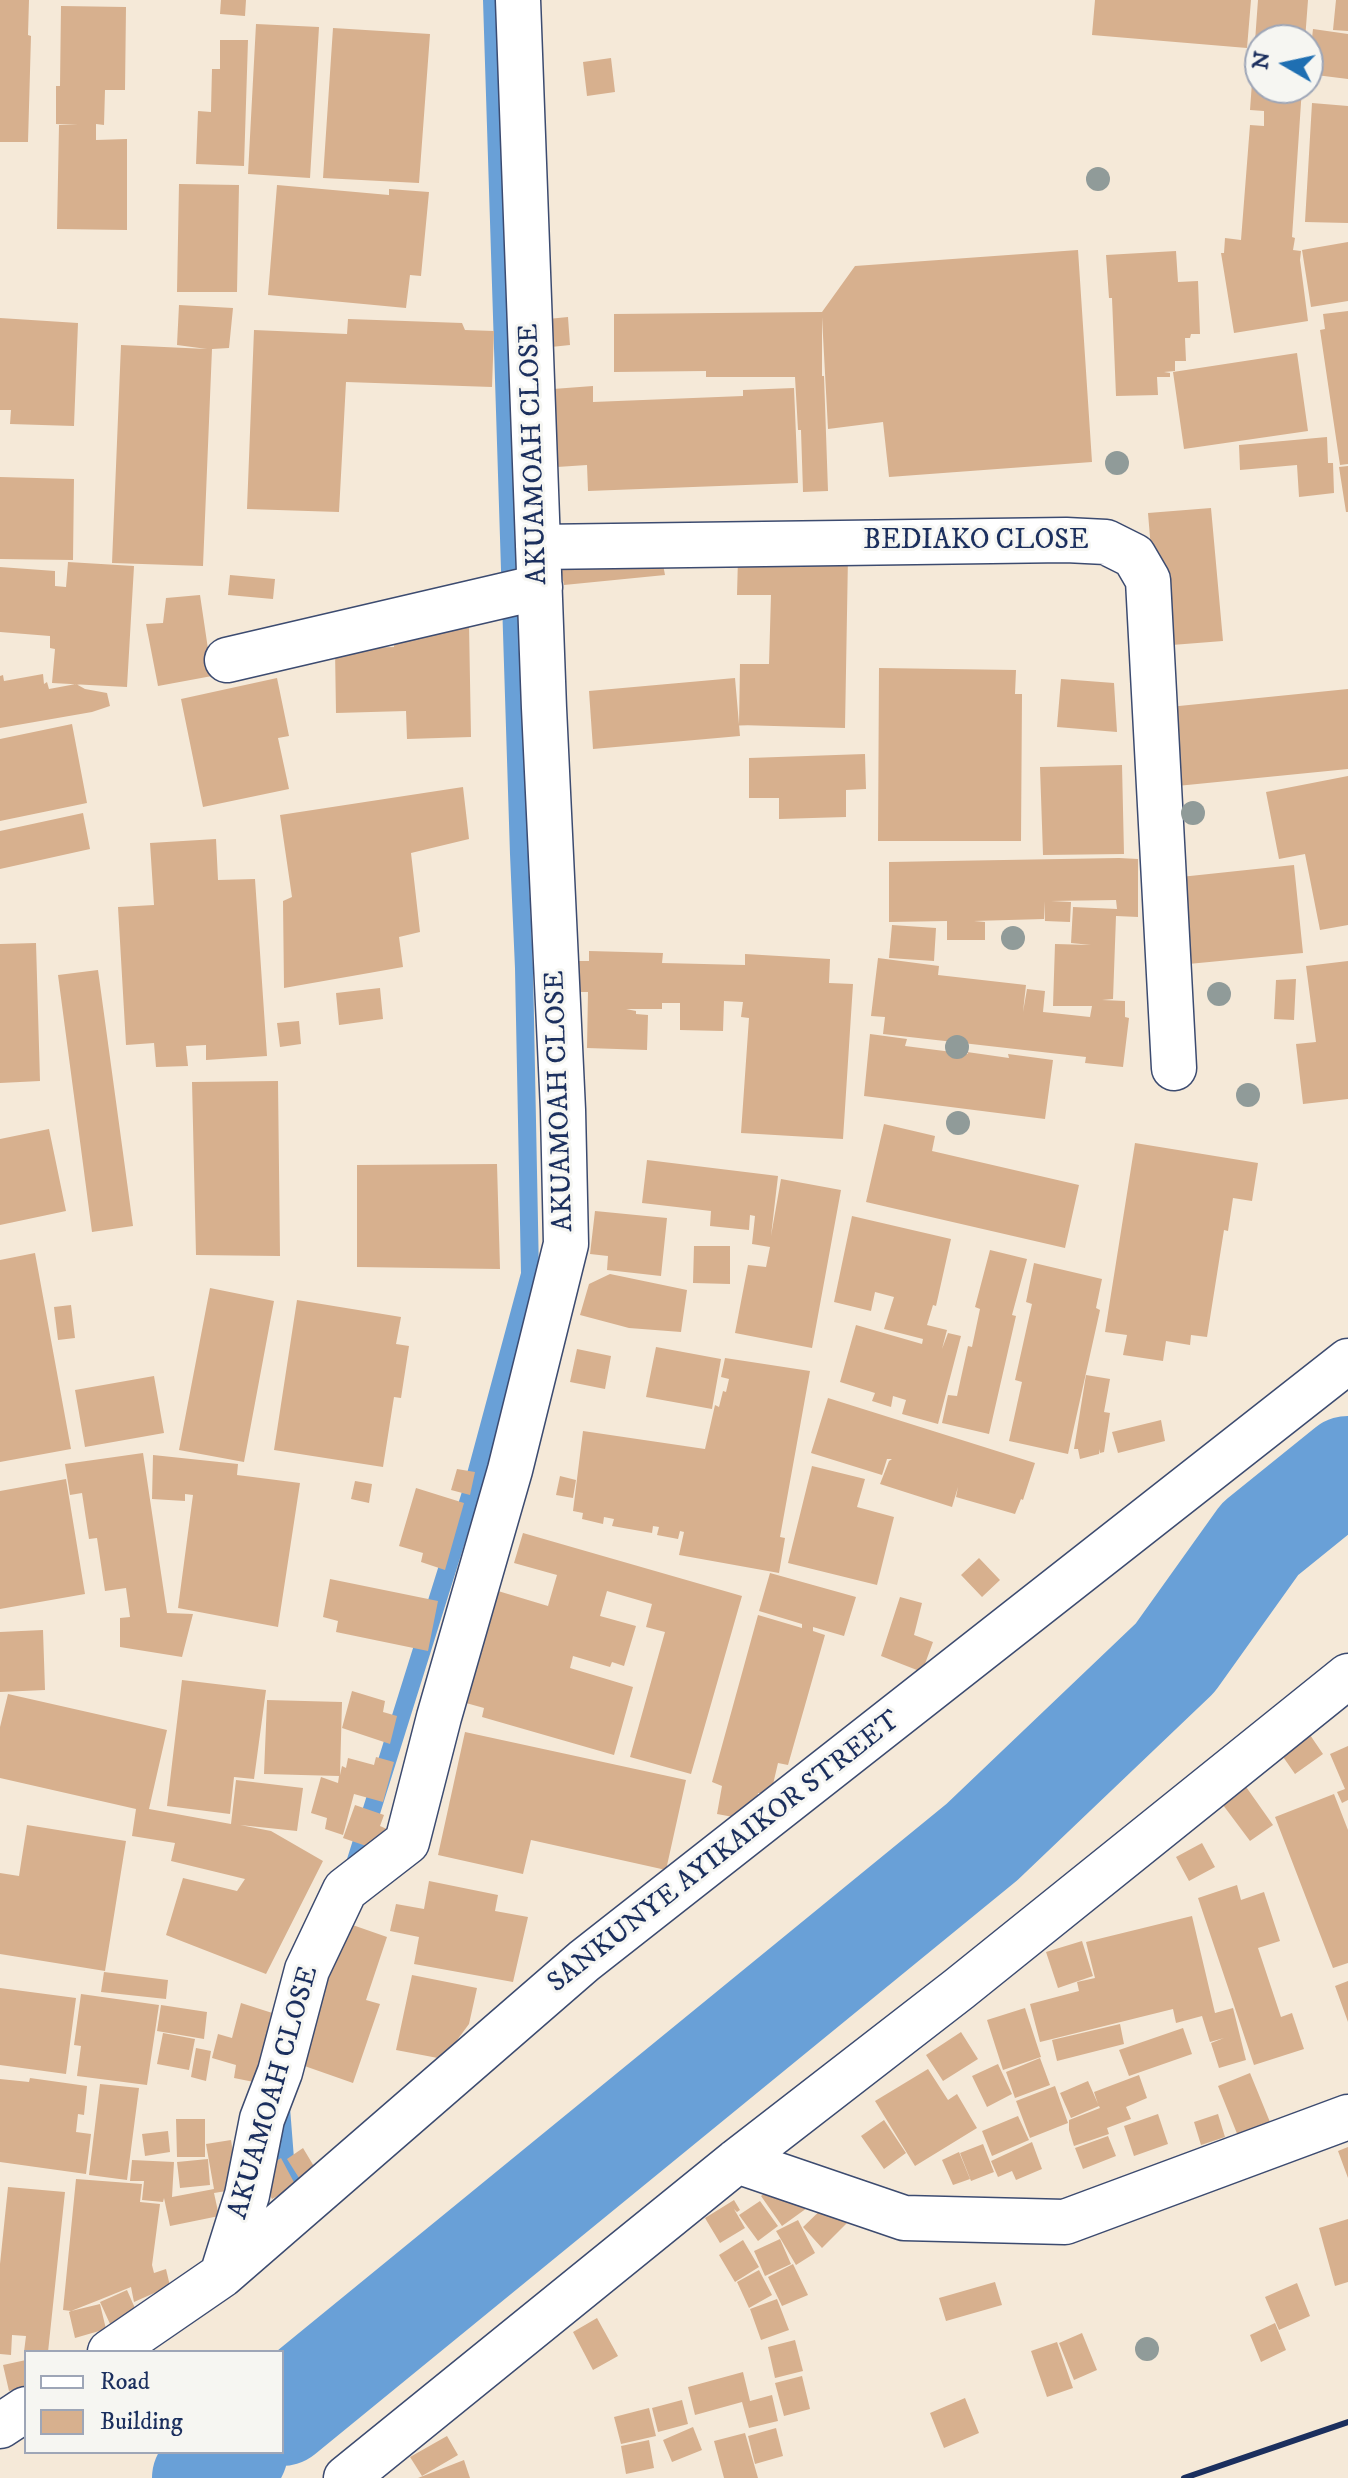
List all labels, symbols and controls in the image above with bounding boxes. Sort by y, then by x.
north arrow [1244,24,1324,104]
text: N [1247,49,1277,72]
street label: AKUAMOAH CLOSE [514,323,556,585]
street label: BEDIAKO CLOSE [863,525,1089,559]
street label: AKUAMOAH CLOSE [540,970,582,1232]
street label: SANKUNYE AYIKAIKOR STREET [542,1705,908,2001]
street label: AKUAMOAH CLOSE [223,1963,327,2223]
legend [24,2350,284,2454]
text: Road [100,2367,150,2397]
text: Building [100,2407,183,2437]

